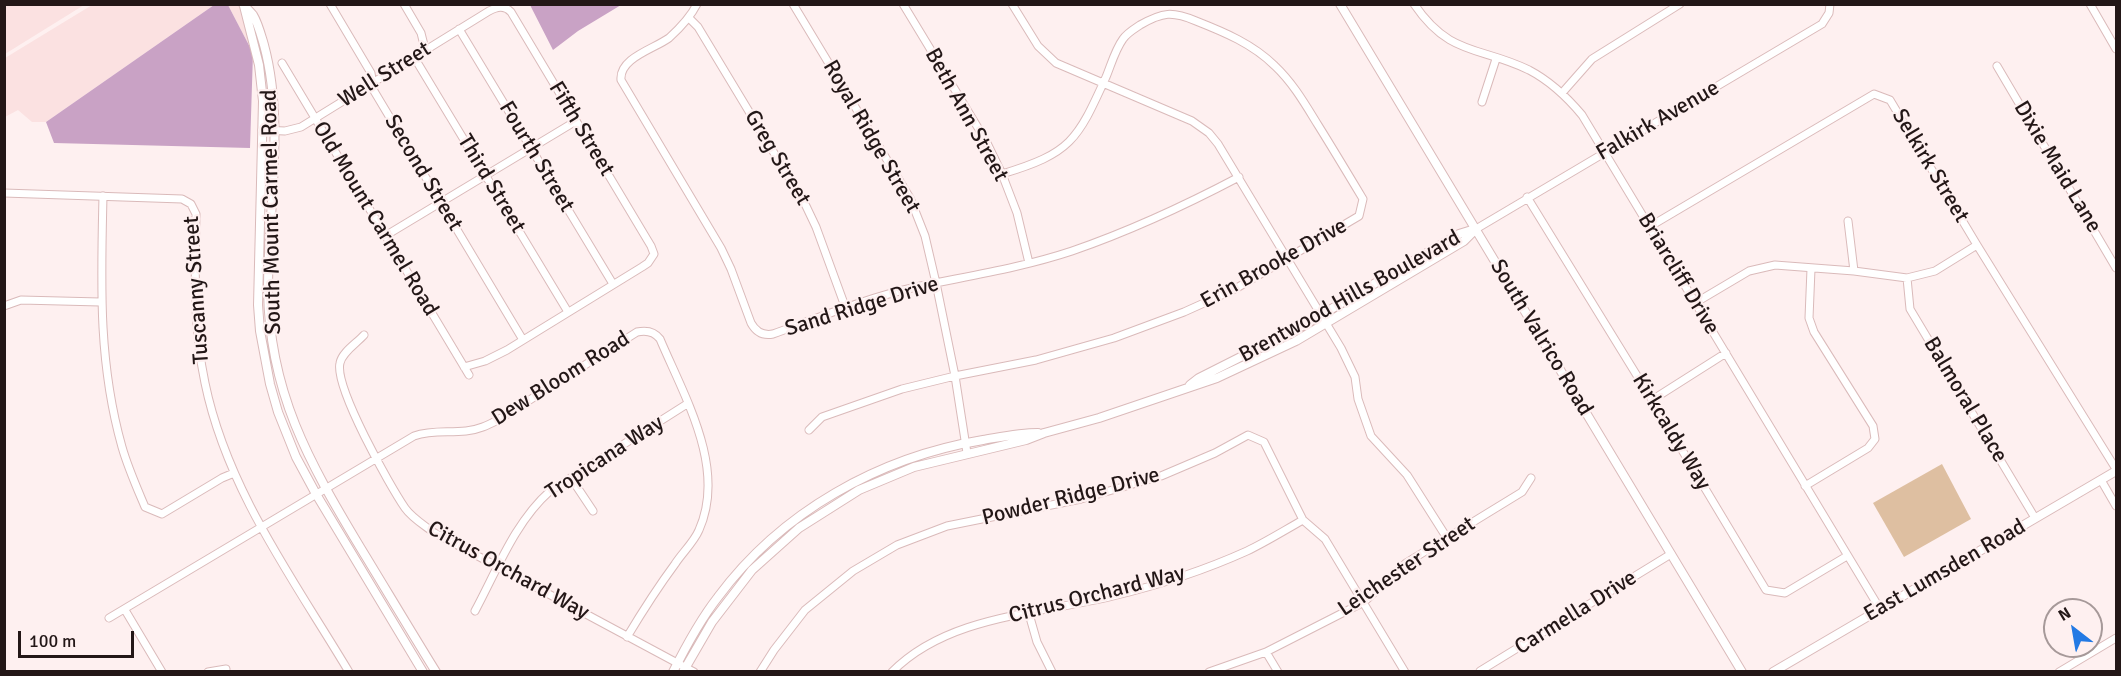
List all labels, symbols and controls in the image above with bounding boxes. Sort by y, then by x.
street label: Well Street [334,36,436,114]
street label: Beth Ann Street [918,44,1014,186]
street label: Royal Ridge Street [817,56,925,218]
street label: Falkirk Avenue [1592,75,1724,167]
street label: Fifth Street [542,77,620,181]
street label: South Mount Carmel Road [257,89,287,335]
street label: Dixie Maid Lane [2007,96,2107,238]
street label: Fourth Street [493,97,579,217]
street label: Selkirk Street [1886,104,1974,228]
street label: Greg Street [738,106,816,210]
street label: Second Street [378,110,468,236]
street label: Old Mount Carmel Road [306,117,444,321]
street label: Third Street [451,130,531,238]
street label: Briarcliff Drive [1631,208,1725,340]
street label: Erin Brooke Drive [1196,213,1352,315]
street label: Tuscanny Street [179,215,215,365]
street label: Brentwood Hills Boulevard [1235,225,1465,369]
street label: South Valrico Road [1484,255,1598,421]
street label: Sand Ridge Drive [782,271,942,343]
street label: Dew Bloom Road [487,326,635,432]
street label: Balmoral Place [1917,333,2013,467]
street label: Kirkcaldy Way [1626,369,1716,495]
street label: Tropicana Way [541,410,669,506]
street label: Powder Ridge Drive [979,462,1163,532]
street label: Leichester Street [1333,511,1481,623]
street label: East Lumsden Road [1859,514,2031,628]
street label: Citrus Orchard Way [423,516,593,626]
street label: Citrus Orchard Way [1006,560,1188,630]
street label: Carmella Drive [1510,565,1642,661]
north arrow [2043,598,2103,658]
text: N [2055,603,2075,626]
scale bar [21,619,136,657]
text: 100 m [29,630,76,652]

